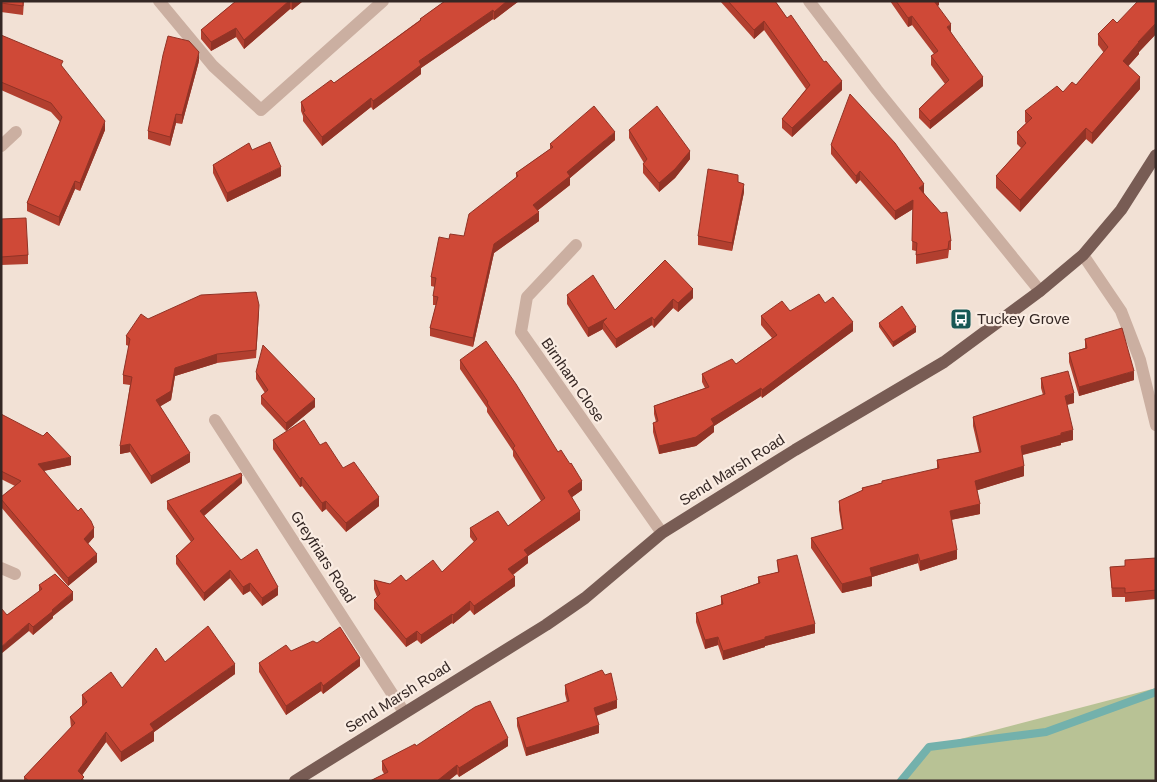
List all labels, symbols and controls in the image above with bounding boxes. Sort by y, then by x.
bus stop icon: Tuckey Grove [949,307,973,331]
place label: Tuckey Grove [977,310,1070,327]
street label: Birnham Close [538,335,609,425]
street label: Send Marsh Road [676,430,788,509]
street label: Greyfriars Road [287,508,359,606]
street label: Send Marsh Road [342,657,454,736]

